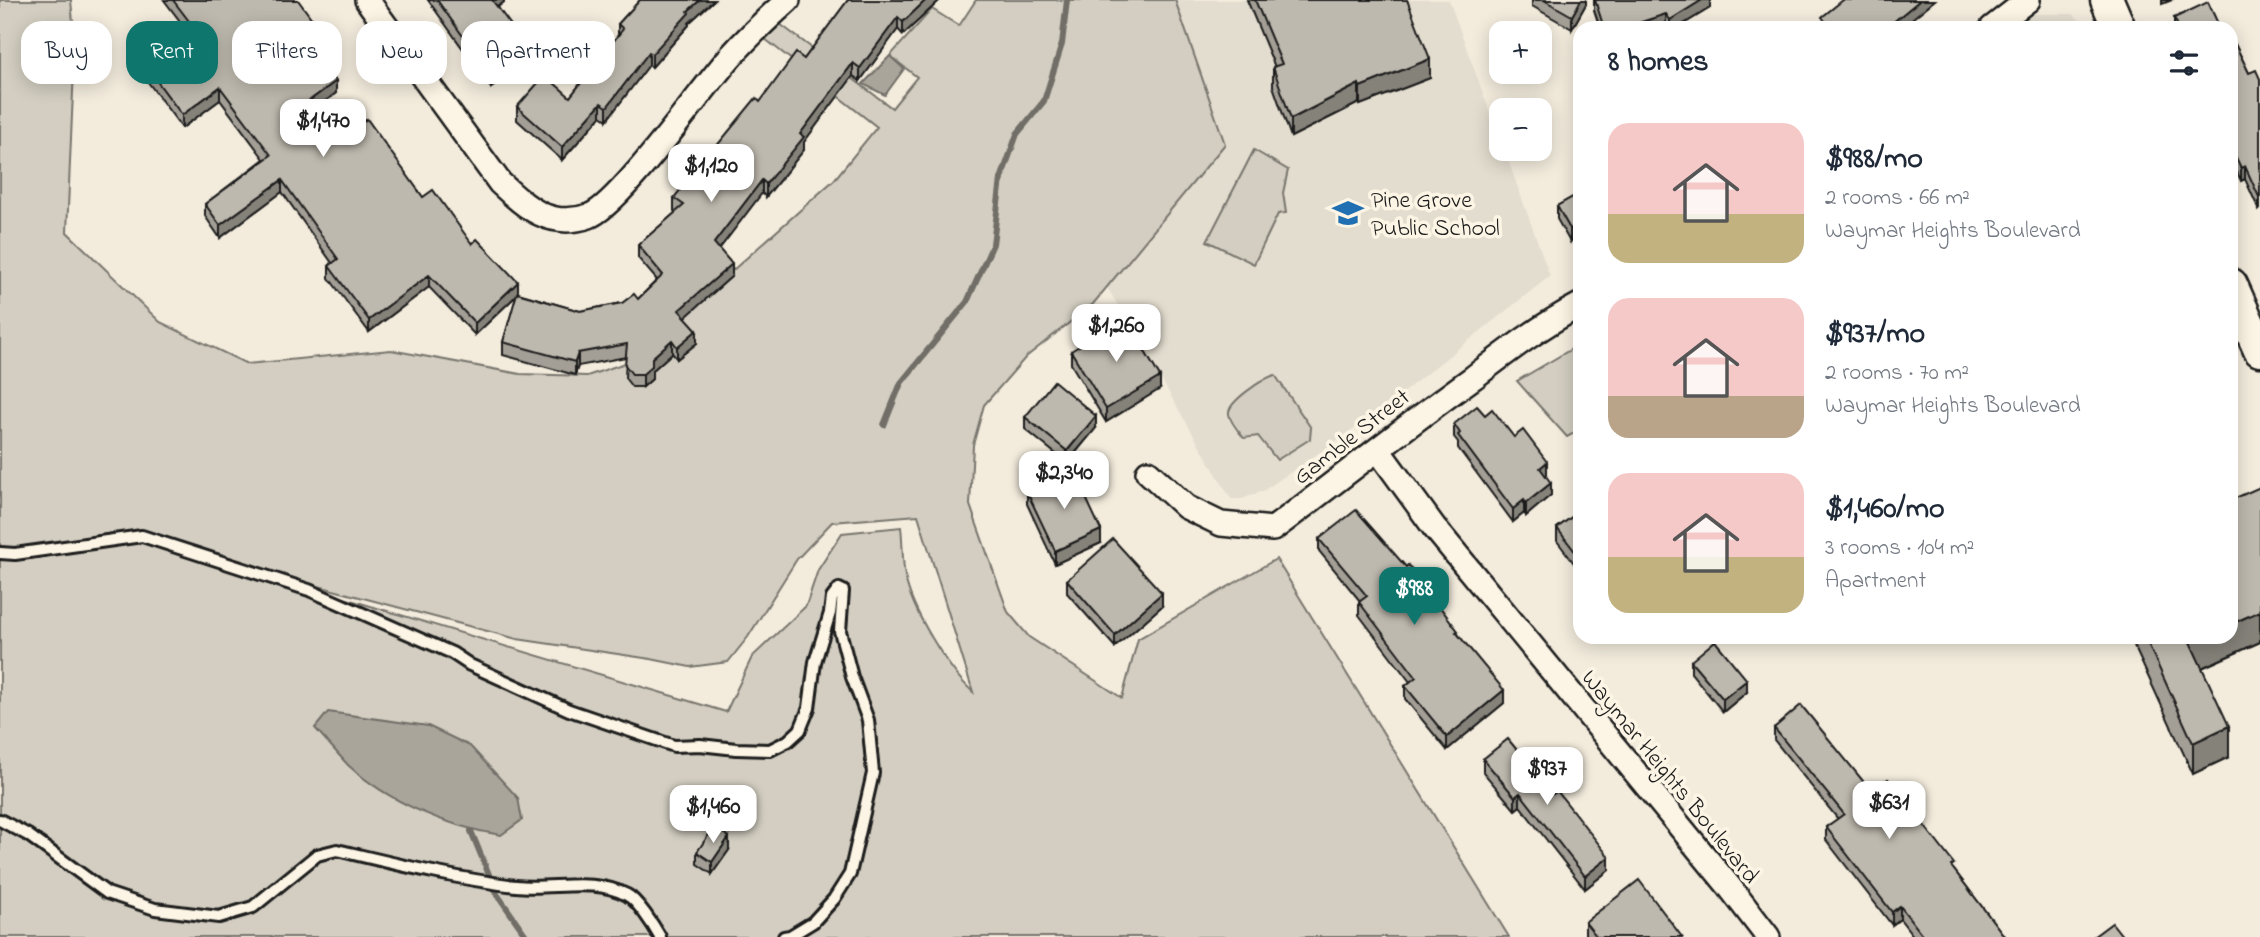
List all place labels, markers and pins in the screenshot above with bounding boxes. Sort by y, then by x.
pin: $1,470 [266,100,380,159]
pin: $1,120 [654,144,768,204]
place label: Pine Grove Public School [1371,184,1500,247]
school or university icon: Pine Grove Public School [1331,196,1365,230]
pin: $1,260 [1059,304,1173,364]
pin: $2,340 [1007,452,1121,511]
pin: $988 [1373,568,1455,627]
pin: $937 [1506,748,1588,807]
pin: $631 [1848,782,1930,841]
pin: $1,460 [656,786,770,845]

